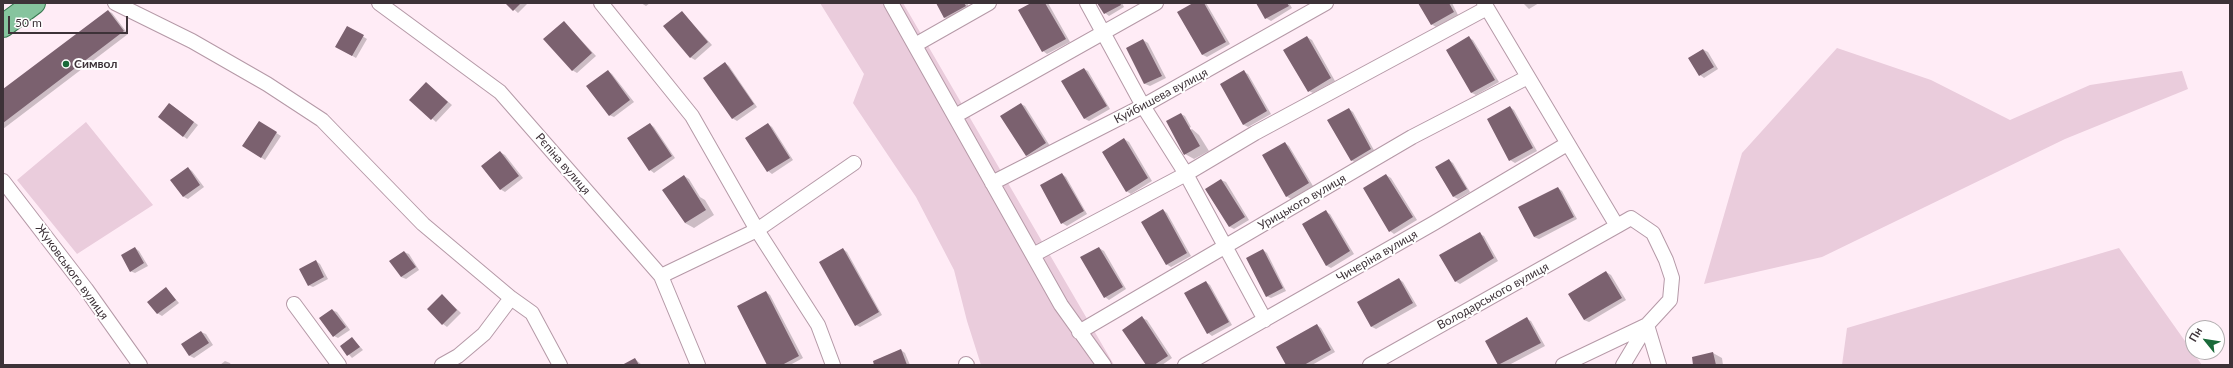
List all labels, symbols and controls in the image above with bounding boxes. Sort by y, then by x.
scale bar [10,8,130,34]
text: 50 m [15,15,42,30]
place label: Символ [74,57,117,71]
marker: Символ [61,59,71,69]
street label: Куйбишева вулиця [1112,65,1210,127]
street label: Рєпіна вулиця [532,130,594,198]
street label: Урицького вулиця [1255,171,1349,233]
street label: Жуковського вулиця [33,222,111,322]
street label: Чичеріна вулиця [1334,227,1420,285]
street label: Володарського вулиця [1435,259,1551,333]
north arrow [2185,320,2225,360]
text: Пн [2186,325,2204,344]

